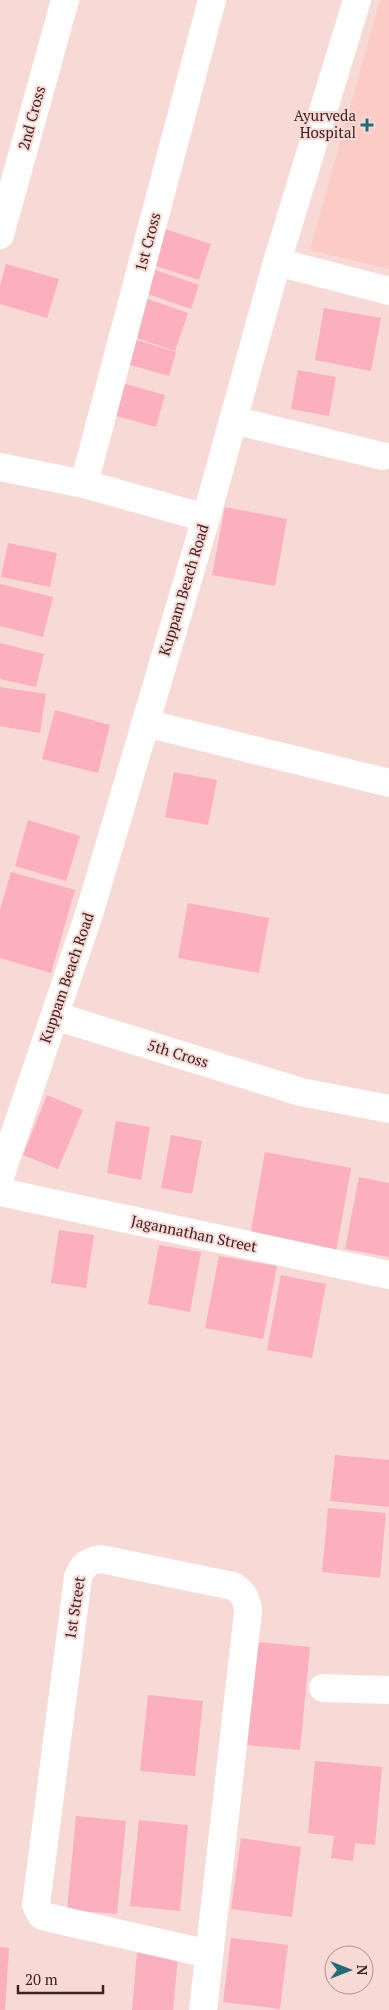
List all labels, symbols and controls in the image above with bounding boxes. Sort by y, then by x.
street label: 2nd Cross [13,83,49,152]
place label: Ayurveda Hospital [294,105,356,142]
marker: Ayurveda Hospital [360,118,374,132]
street label: 1st Cross [130,210,165,274]
street label: Kuppam Beach Road [153,521,213,658]
street label: Kuppam Beach Road [34,910,98,1046]
street label: 5th Cross [145,1034,211,1072]
street label: Jagannathan Street [129,1210,259,1256]
street label: 1st Street [59,1574,89,1641]
north arrow [324,1945,374,1995]
scale bar [18,1962,102,1994]
text: N [353,1965,372,1976]
text: 20 m [25,1969,58,1989]

